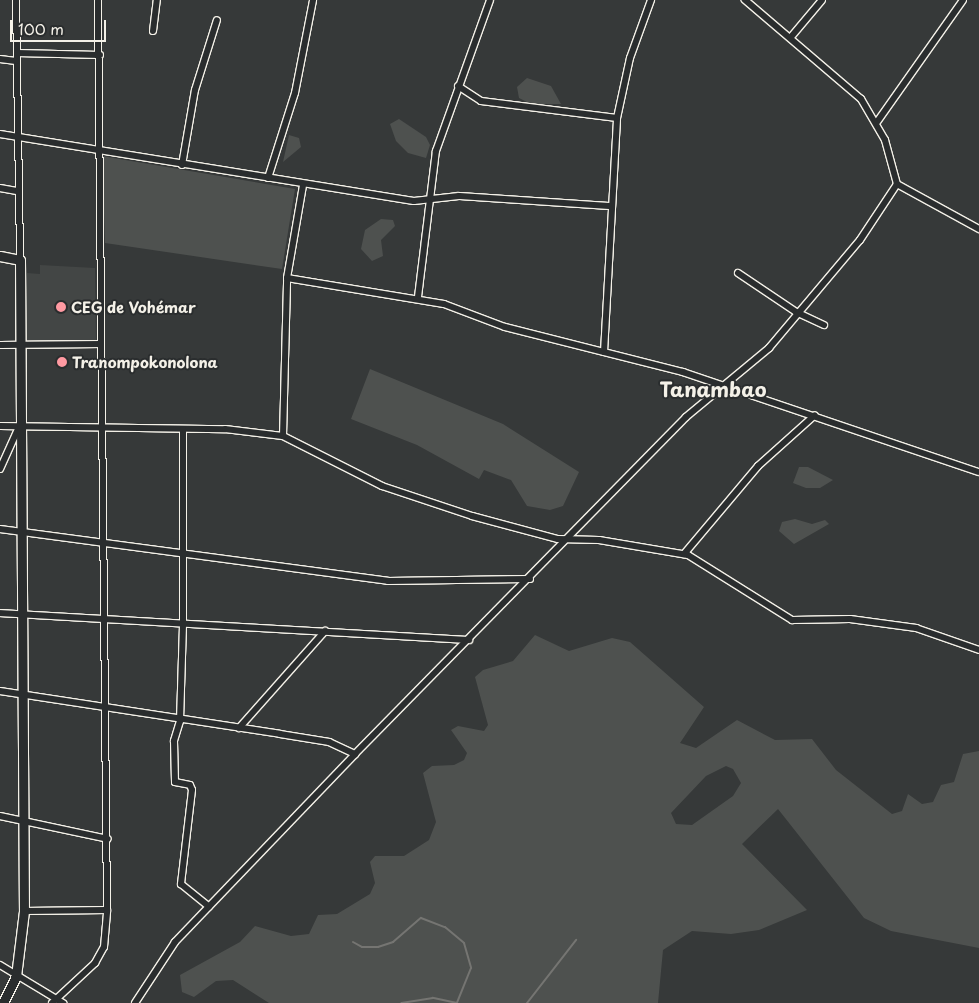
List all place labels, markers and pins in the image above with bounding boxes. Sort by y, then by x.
place label: CEG de Vohémar [71,298,198,316]
marker: CEG de Vohémar [55,301,67,313]
place label: Tranompokonolona [72,353,218,371]
marker: Tranompokonolona [56,356,68,368]

